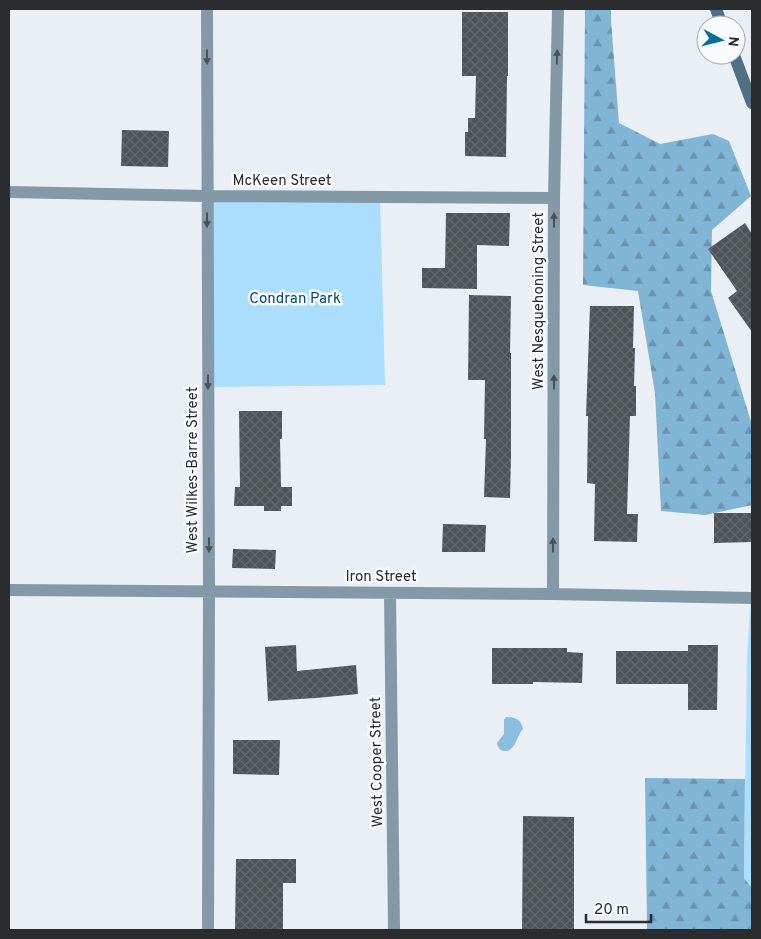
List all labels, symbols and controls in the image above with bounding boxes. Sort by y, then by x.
north arrow [696,15,746,65]
text: N [723,35,741,47]
one-way arrow [553,49,561,65]
one-way arrow [203,50,211,66]
street label: McKeen Street [233,172,331,191]
one-way arrow [203,212,211,228]
street label: West Nesquehoning Street [530,212,549,390]
one-way arrow [550,212,558,228]
park label: Condran Park [249,290,341,309]
one-way arrow [550,374,558,390]
one-way arrow [204,375,212,391]
street label: West Wilkes-Barre Street [184,387,203,553]
one-way arrow [205,537,213,553]
one-way arrow [549,537,557,553]
street label: Iron Street [345,568,417,587]
street label: West Cooper Street [367,697,388,827]
scale bar [586,892,651,924]
text: 20 m [594,901,629,920]

